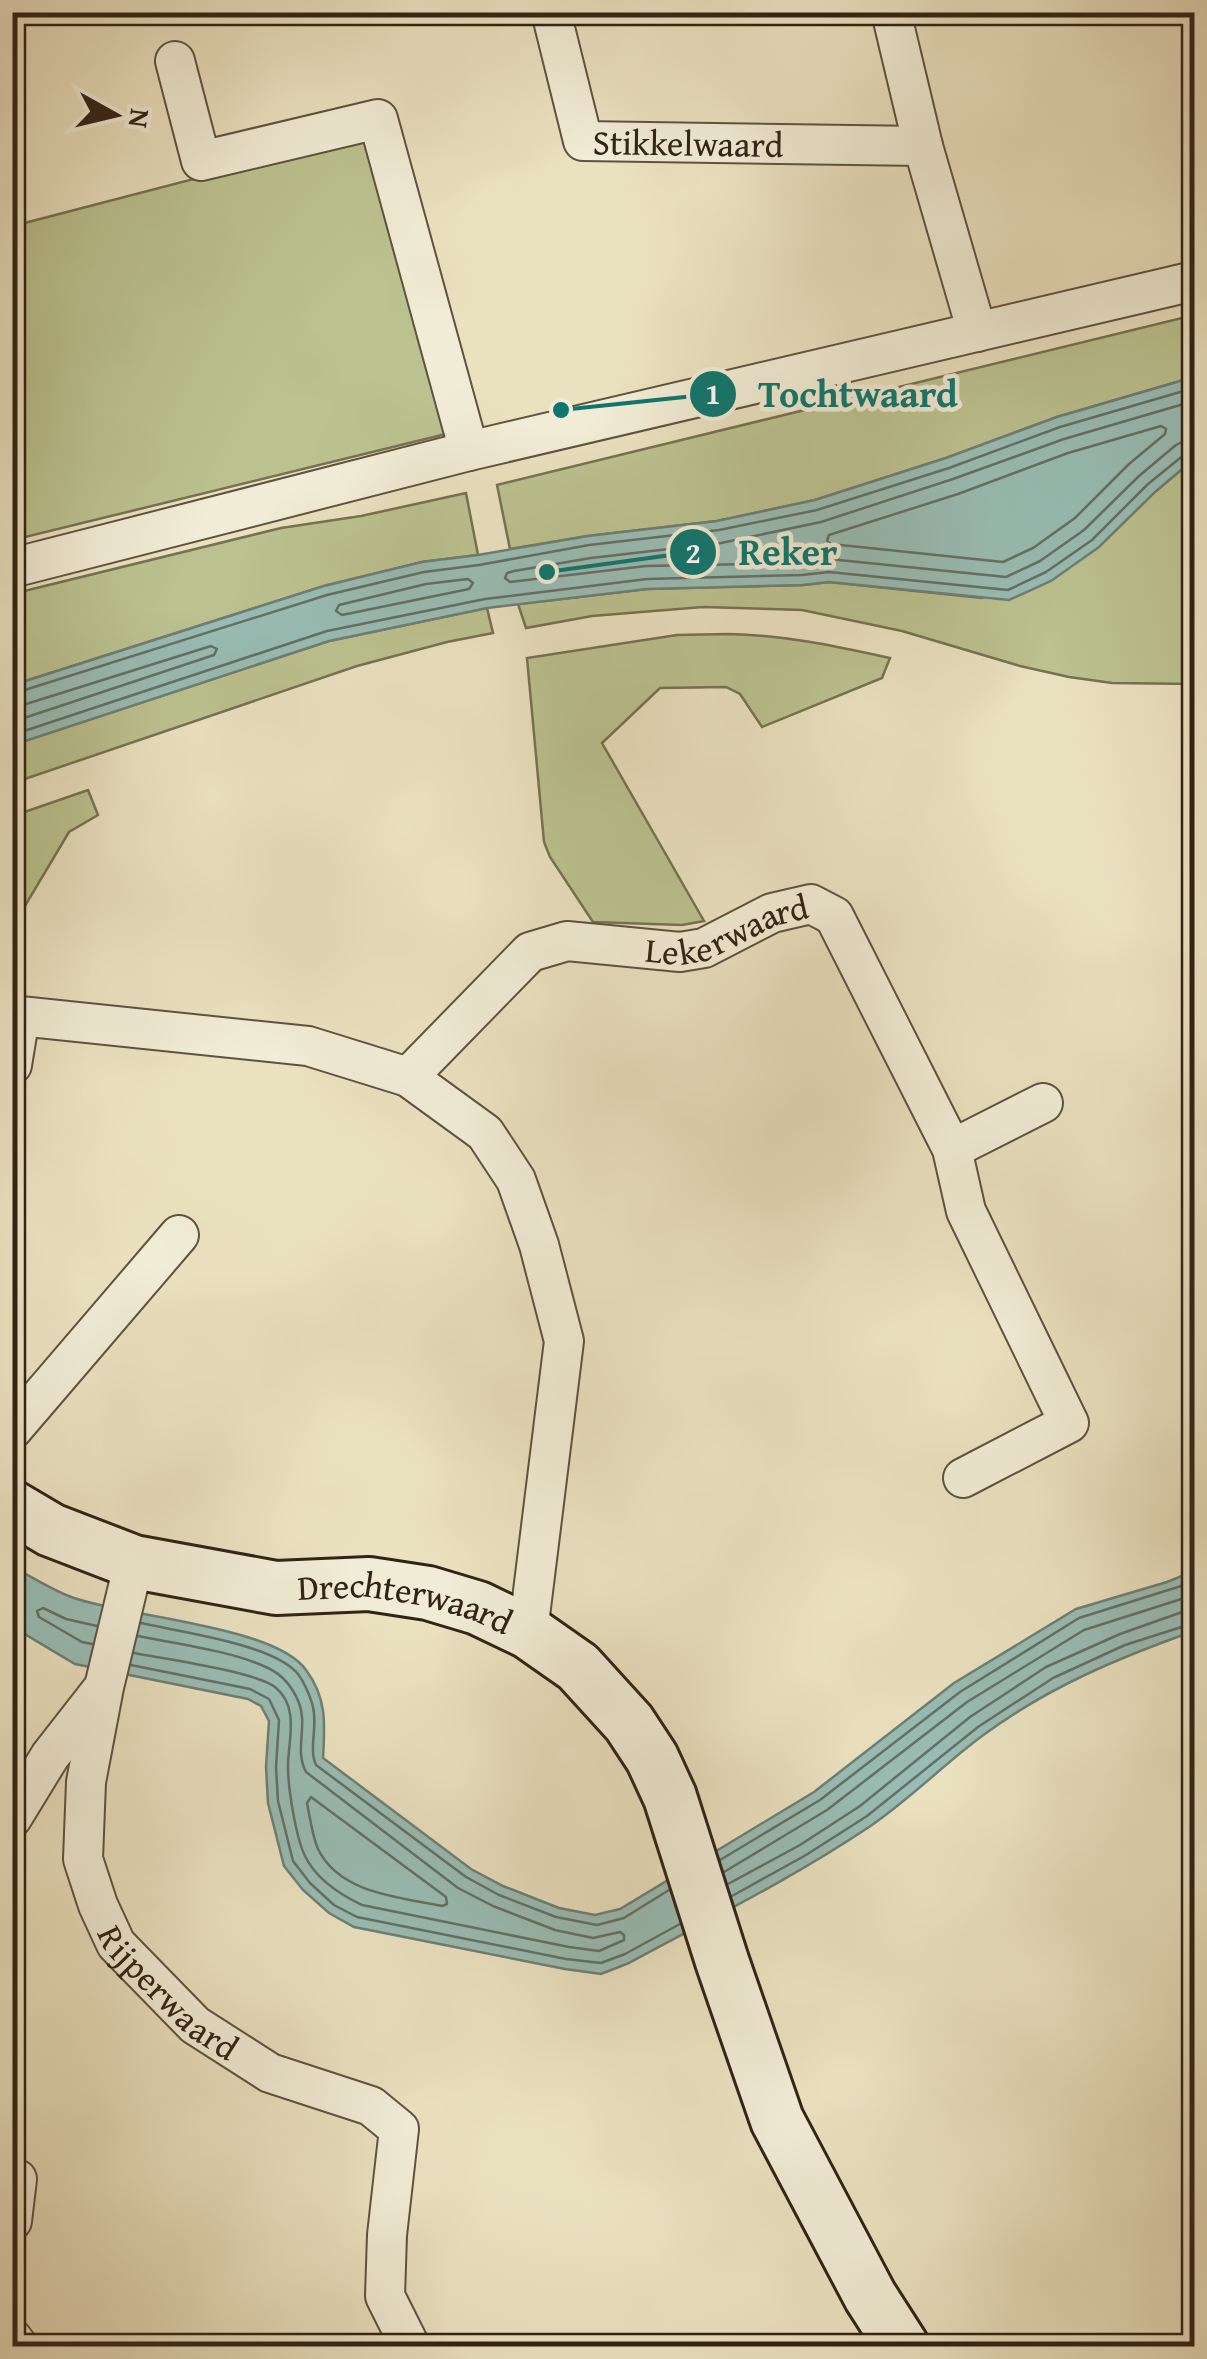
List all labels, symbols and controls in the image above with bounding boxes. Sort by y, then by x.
north arrow [65,65,165,165]
text: N [119,106,162,131]
street label: Stikkelwaard [592,116,784,169]
callout: Tochtwaard [688,360,978,428]
text: Tochtwaard [758,365,958,421]
text: 1 [705,371,721,415]
callout: Reker [668,518,857,586]
text: Reker [738,523,838,579]
text: 2 [685,530,701,574]
street label: Lekerwaard [643,880,813,977]
street label: Drechterwaard [296,1558,522,1647]
street label: Rijperwaard [85,1917,249,2072]

